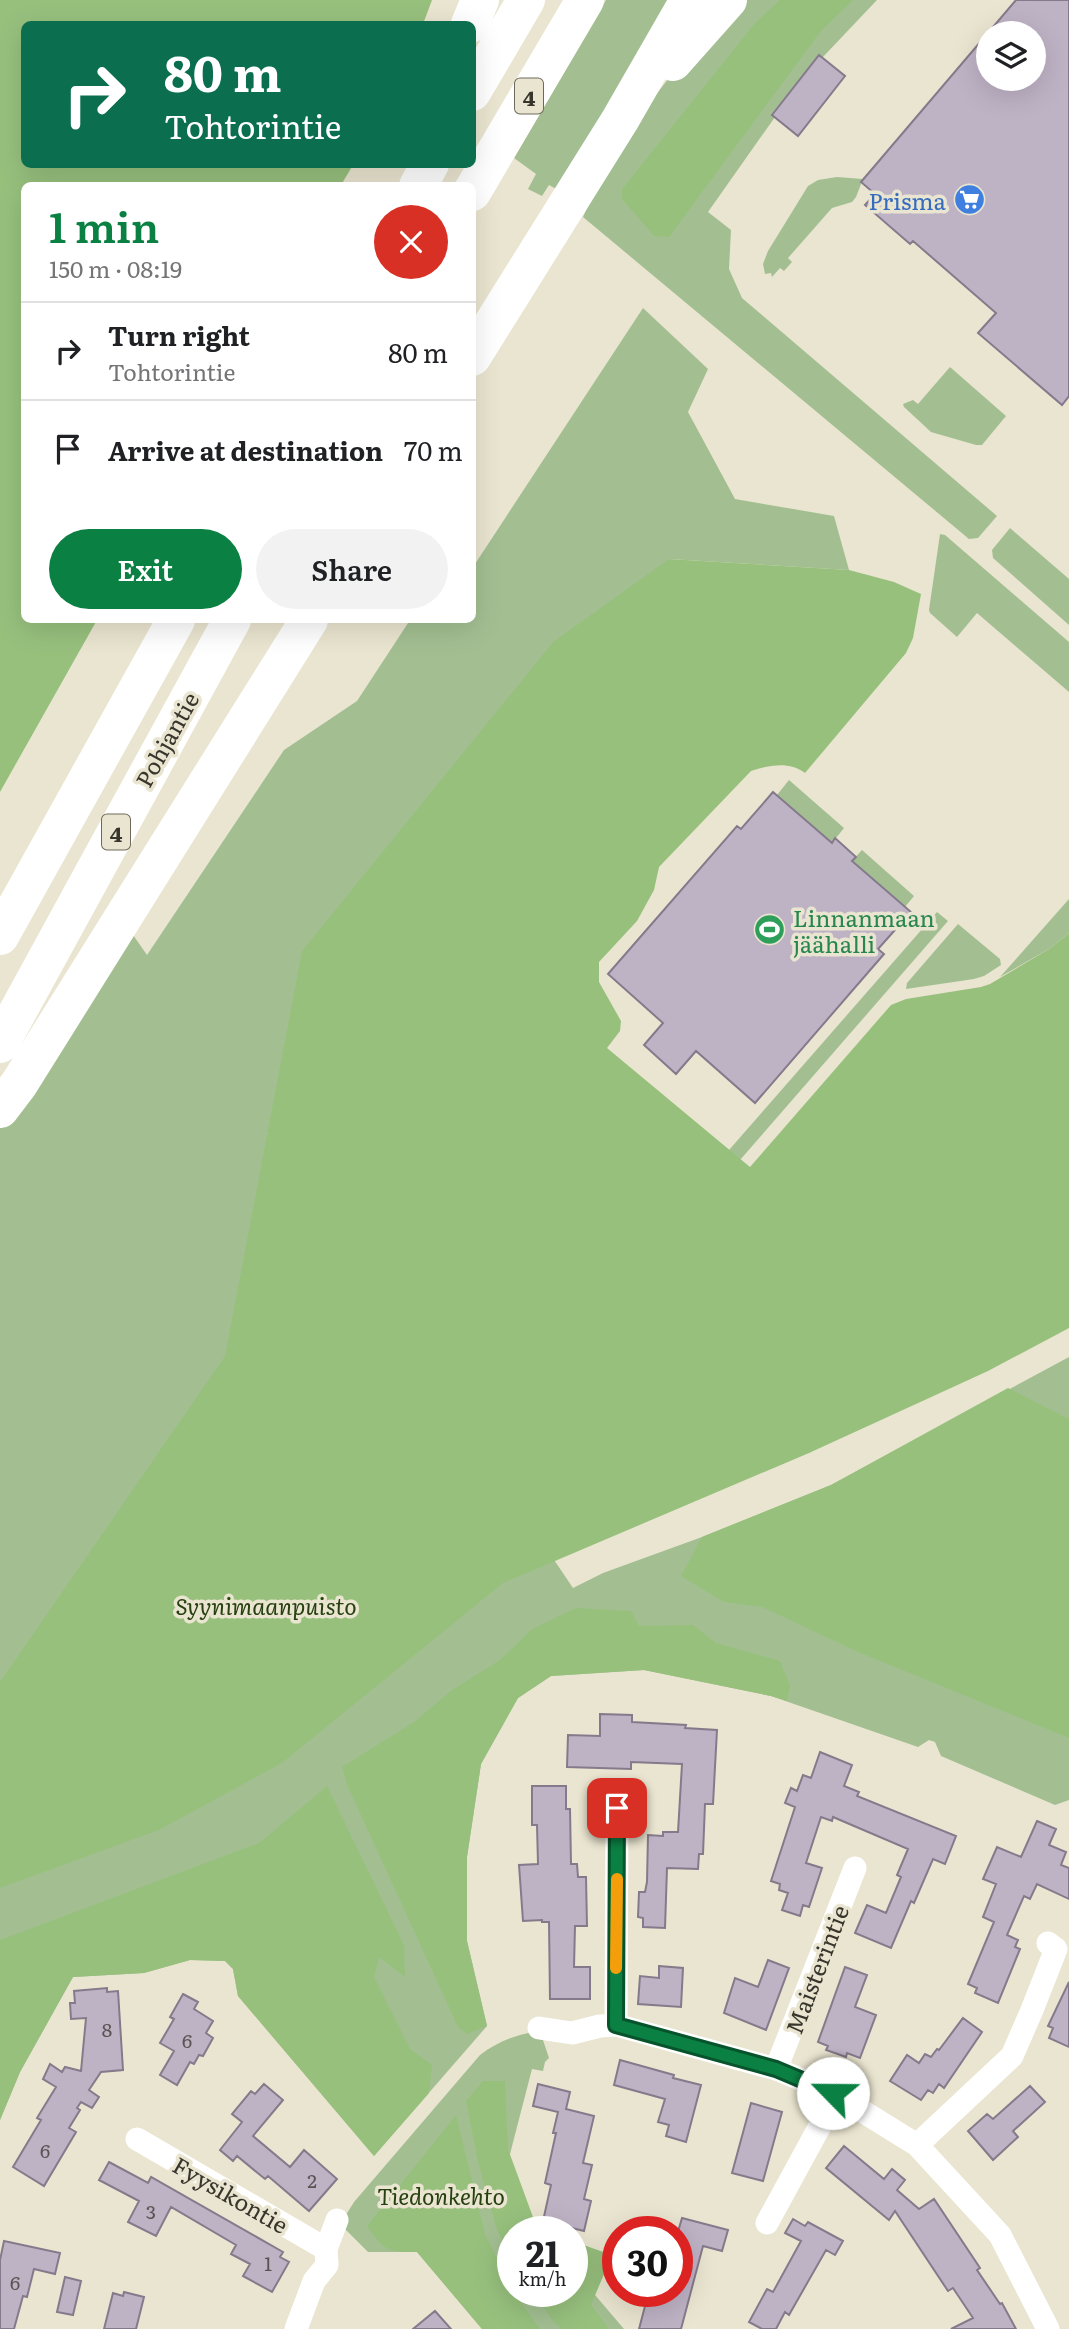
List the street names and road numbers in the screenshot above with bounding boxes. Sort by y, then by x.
road number: 4 [515,78,543,114]
street label: Pohjantie [126,685,206,793]
road number: 4 [102,814,130,850]
street label: Maisterintie [776,1900,856,2038]
street label: Fyysikontie [167,2147,295,2241]

